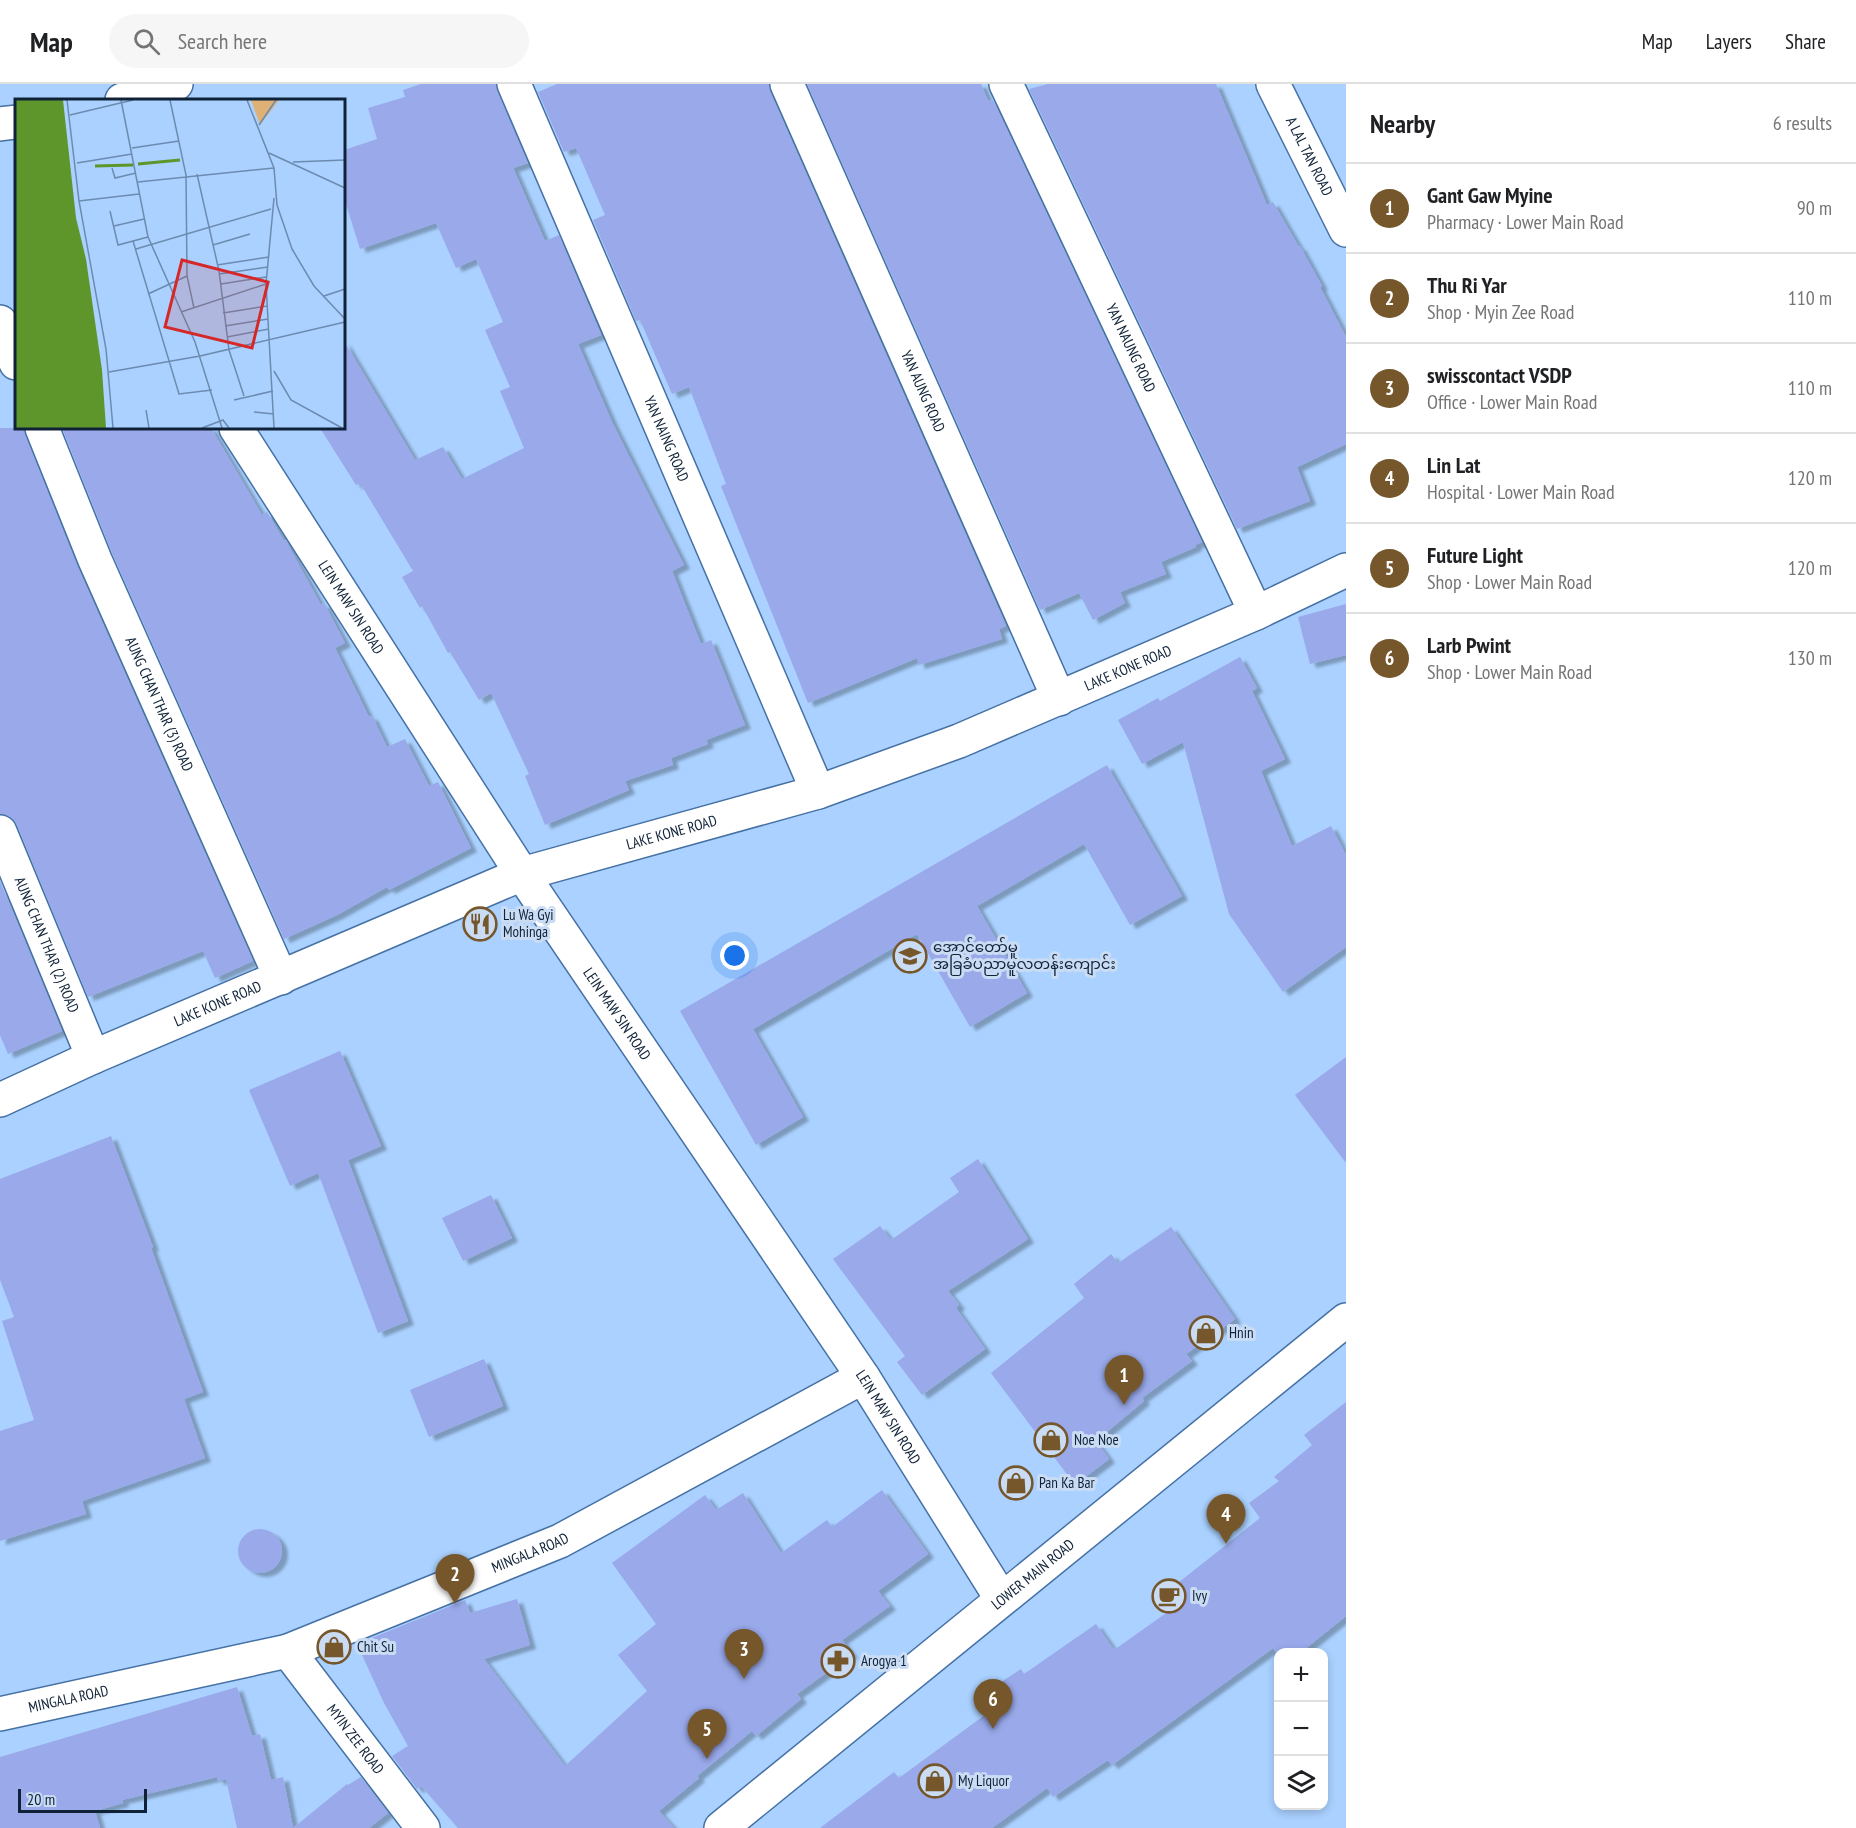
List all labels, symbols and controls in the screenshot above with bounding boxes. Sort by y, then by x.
search box [109,14,529,68]
text: Map [30,23,73,60]
icon: search [130,25,163,58]
text: Search here [178,27,267,55]
text: Map [1642,28,1673,55]
text: Layers [1706,28,1752,55]
text: Share [1785,28,1826,55]
inset map [15,99,345,429]
text: Nearby [1370,107,1435,140]
text: 6 results [1773,110,1832,136]
street label: A LAL TAN ROAD [1282,114,1337,199]
text: Gant Gaw Myine [1427,181,1553,209]
text: 1 [1385,195,1394,221]
text: 90 m [1797,195,1832,221]
text: Pharmacy · Lower Main Road [1427,209,1624,235]
text: Thu Ri Yar [1427,271,1507,299]
text: 2 [1385,285,1394,311]
text: 110 m [1788,285,1832,311]
text: Shop · Myin Zee Road [1427,299,1574,325]
street label: YAN NAUNG ROAD [1102,300,1160,395]
street label: YAN AUNG ROAD [897,347,950,435]
text: swisscontact VSDP [1427,361,1572,389]
text: 3 [1385,375,1394,401]
text: 110 m [1788,375,1832,401]
text: Office · Lower Main Road [1427,389,1597,415]
street label: YAN NAING ROAD [640,393,694,484]
text: Lin Lat [1427,451,1480,479]
text: 4 [1385,465,1394,491]
text: 120 m [1788,465,1832,491]
text: Hospital · Lower Main Road [1427,479,1615,505]
text: Future Light [1427,541,1523,569]
text: 5 [1385,555,1394,581]
text: 120 m [1788,555,1832,581]
street label: LEIN MAW SIN ROAD [314,557,388,658]
text: Shop · Lower Main Road [1427,569,1592,595]
text: Larb Pwint [1427,631,1511,659]
street label: AUNG CHAN THAR (3) ROAD [121,634,198,774]
street label: LAKE KONE ROAD [1081,640,1174,695]
text: 6 [1385,645,1394,671]
text: 130 m [1788,645,1832,671]
text: Shop · Lower Main Road [1427,659,1592,685]
street label: LAKE KONE ROAD [624,810,719,854]
street label: AUNG CHAN THAR (2) ROAD [11,874,84,1015]
place label: Lu Wa Gyi Mohinga [503,905,554,941]
restaurant icon: Lu Wa Gyi Mohinga [462,906,498,942]
place label: အောင်တော်မူ အခြခံပညာမူလတန်းကျောင်း [933,937,1116,976]
school or university icon: အောင်တော်မူ အခြခံပညာမူလတန်းကျောင်း [892,938,928,974]
your location [720,941,749,970]
street label: LEIN MAW SIN ROAD [579,964,655,1064]
street label: LAKE KONE ROAD [171,976,264,1030]
shop icon: Hnin [1188,1315,1224,1351]
place label: Hnin [1229,1323,1253,1342]
pin: 1 [1104,1356,1144,1405]
street label: LEIN MAW SIN ROAD [852,1366,925,1468]
shop icon: Noe Noe [1033,1422,1069,1458]
place label: Noe Noe [1074,1430,1119,1449]
shop icon: Pan Ka Bar [998,1465,1034,1501]
place label: Pan Ka Bar [1039,1473,1095,1492]
pin: 4 [1206,1494,1246,1544]
street label: MINGALA ROAD [489,1528,572,1577]
street label: LOWER MAIN ROAD [987,1535,1078,1613]
pin: 2 [436,1554,474,1604]
cafe icon: Ivy [1151,1578,1187,1614]
place label: Ivy [1192,1586,1207,1605]
shop icon: Chit Su [316,1629,352,1665]
pin: 3 [724,1630,764,1679]
place label: Chit Su [357,1637,394,1656]
pharmacy icon: Arogya 1 [820,1643,856,1679]
map controls [1274,1648,1328,1810]
button: + [1274,1648,1328,1702]
place label: Arogya 1 [861,1651,907,1670]
pin: 6 [974,1680,1012,1729]
street label: MINGALA ROAD [26,1681,110,1717]
street label: MYIN ZEE ROAD [323,1700,389,1778]
button: − [1274,1702,1328,1756]
pin: 5 [688,1710,726,1759]
button: layers [1274,1756,1328,1810]
shop icon: My Liquor [917,1763,953,1799]
place label: My Liquor [958,1771,1010,1790]
scale bar [18,1786,147,1814]
text: 20 m [27,1789,55,1809]

